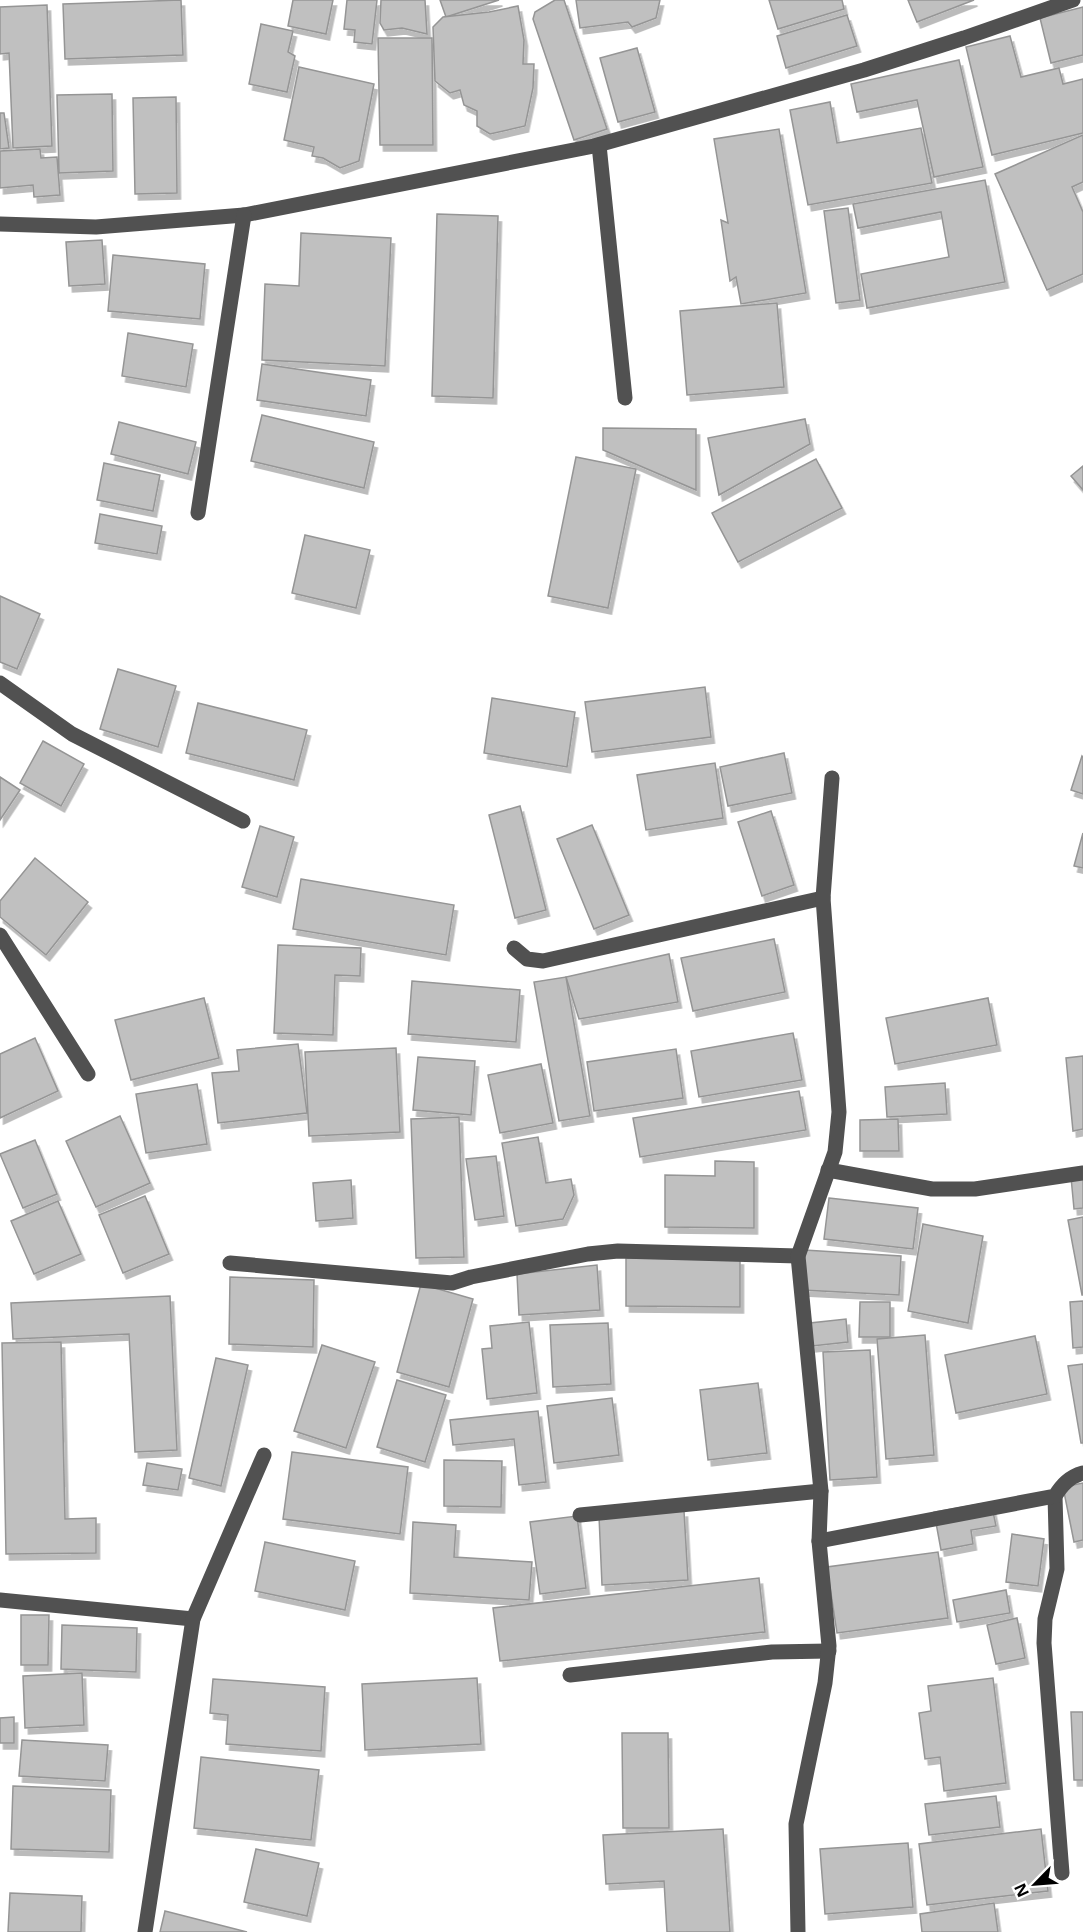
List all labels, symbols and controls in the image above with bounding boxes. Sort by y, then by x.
north arrow [1005,1854,1065,1914]
text: N [1009,1880,1034,1901]

